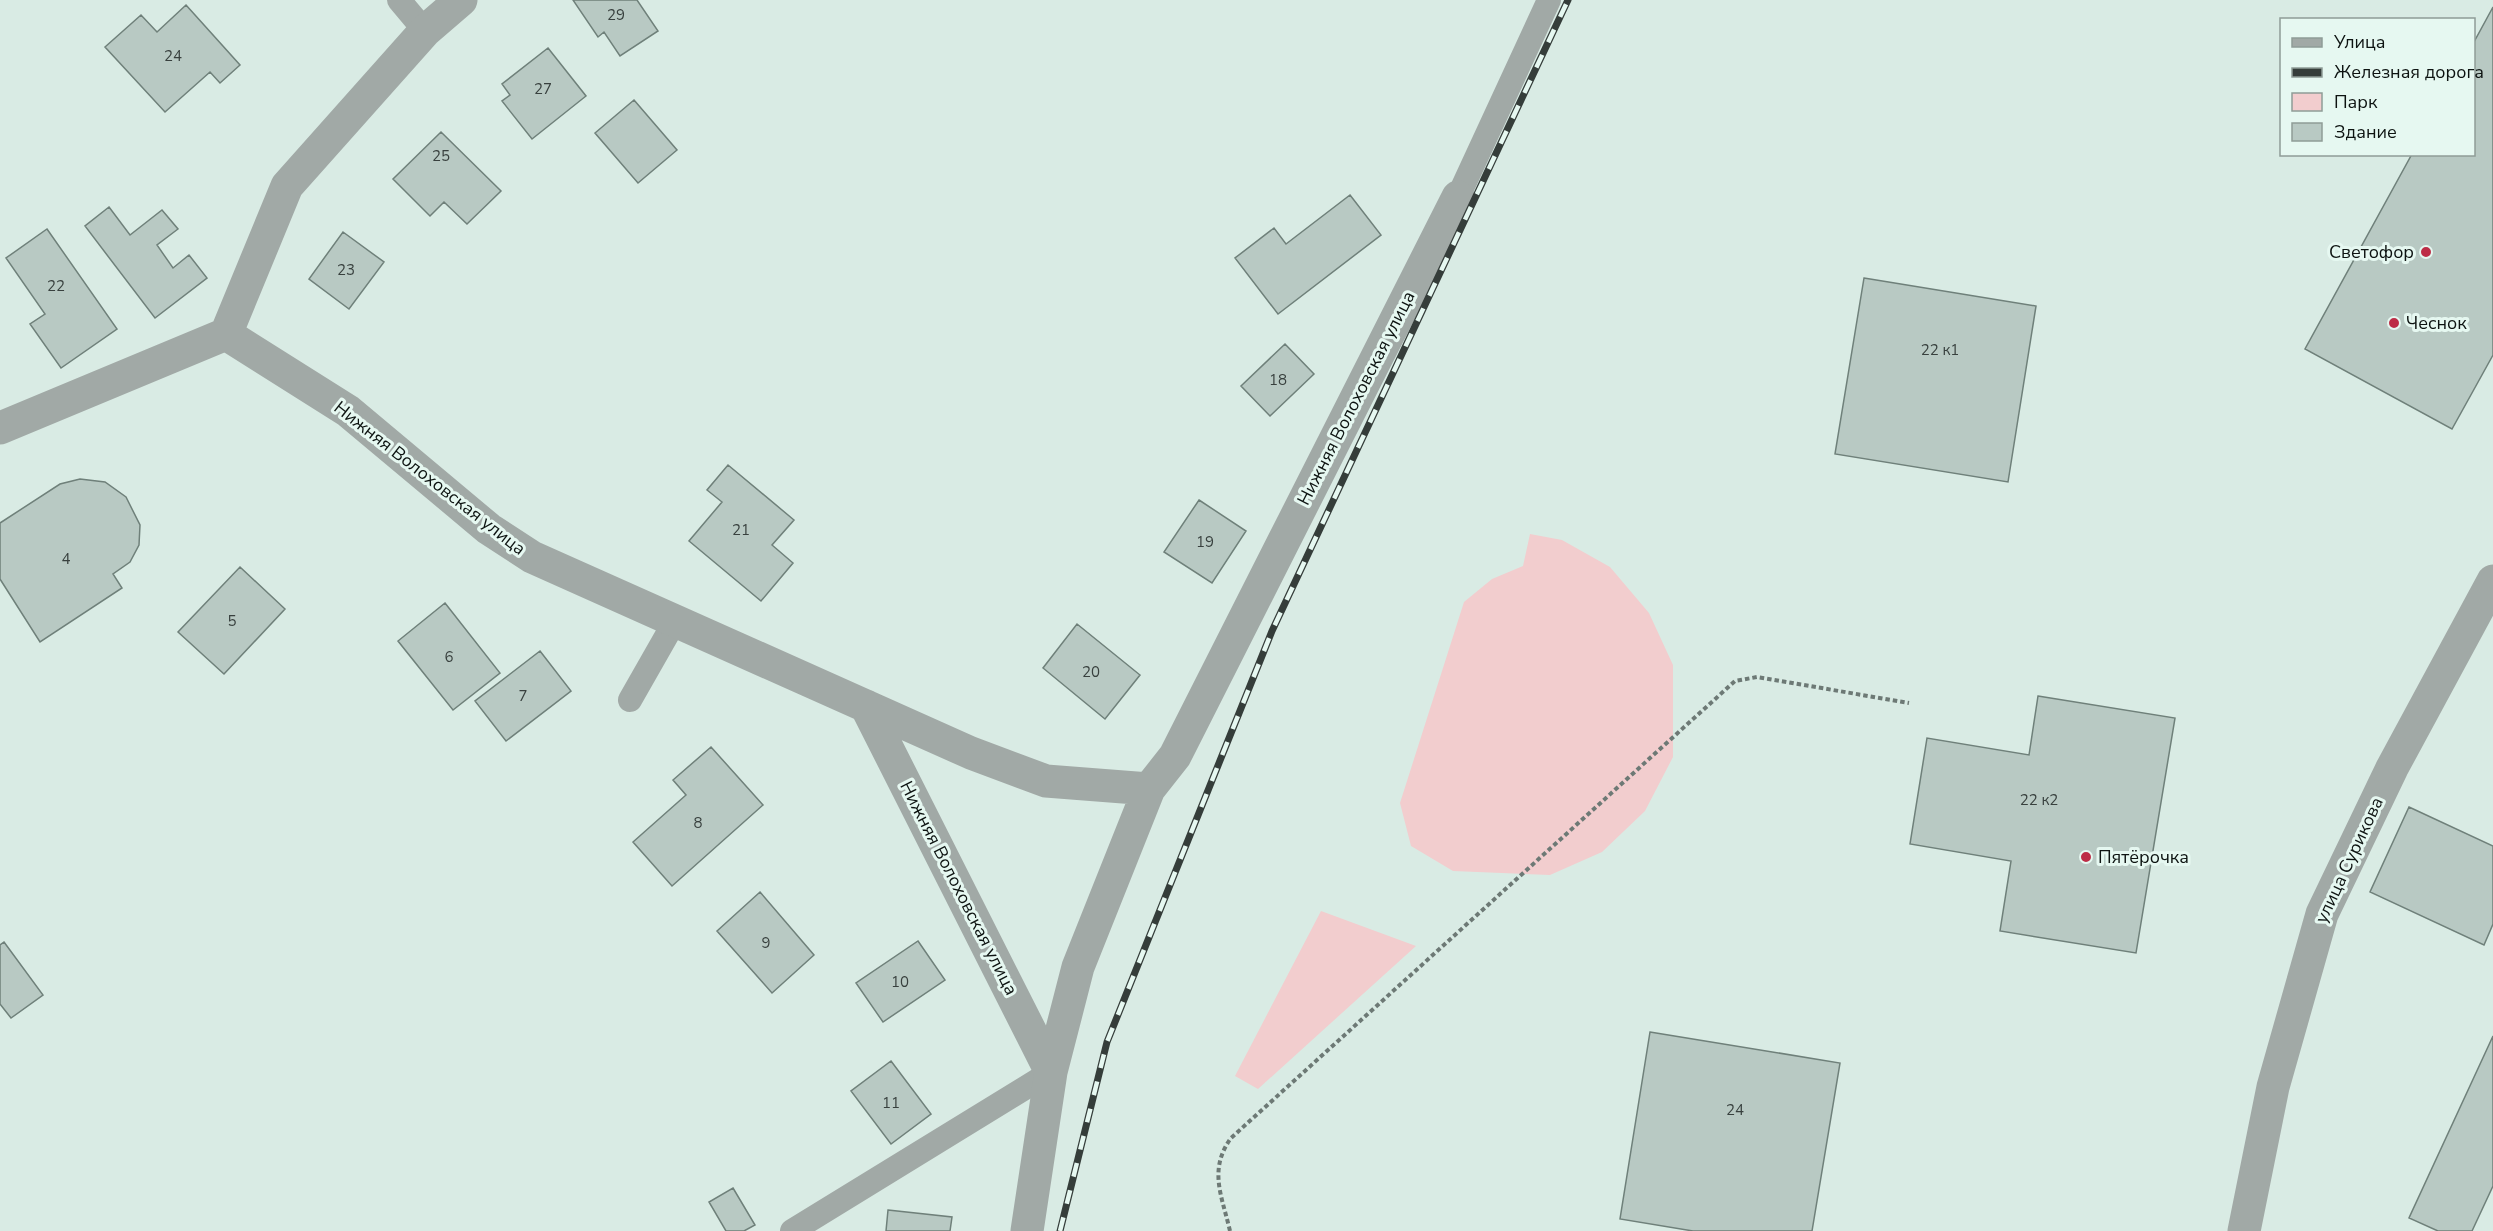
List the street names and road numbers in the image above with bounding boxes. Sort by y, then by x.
street label: Нижняя Волоховская улица [1291,287,1421,509]
street label: Нижняя Волоховская улица [329,396,531,560]
street label: Нижняя Волоховская улица [894,777,1024,999]
street label: улица Сурикова [2309,793,2389,927]

